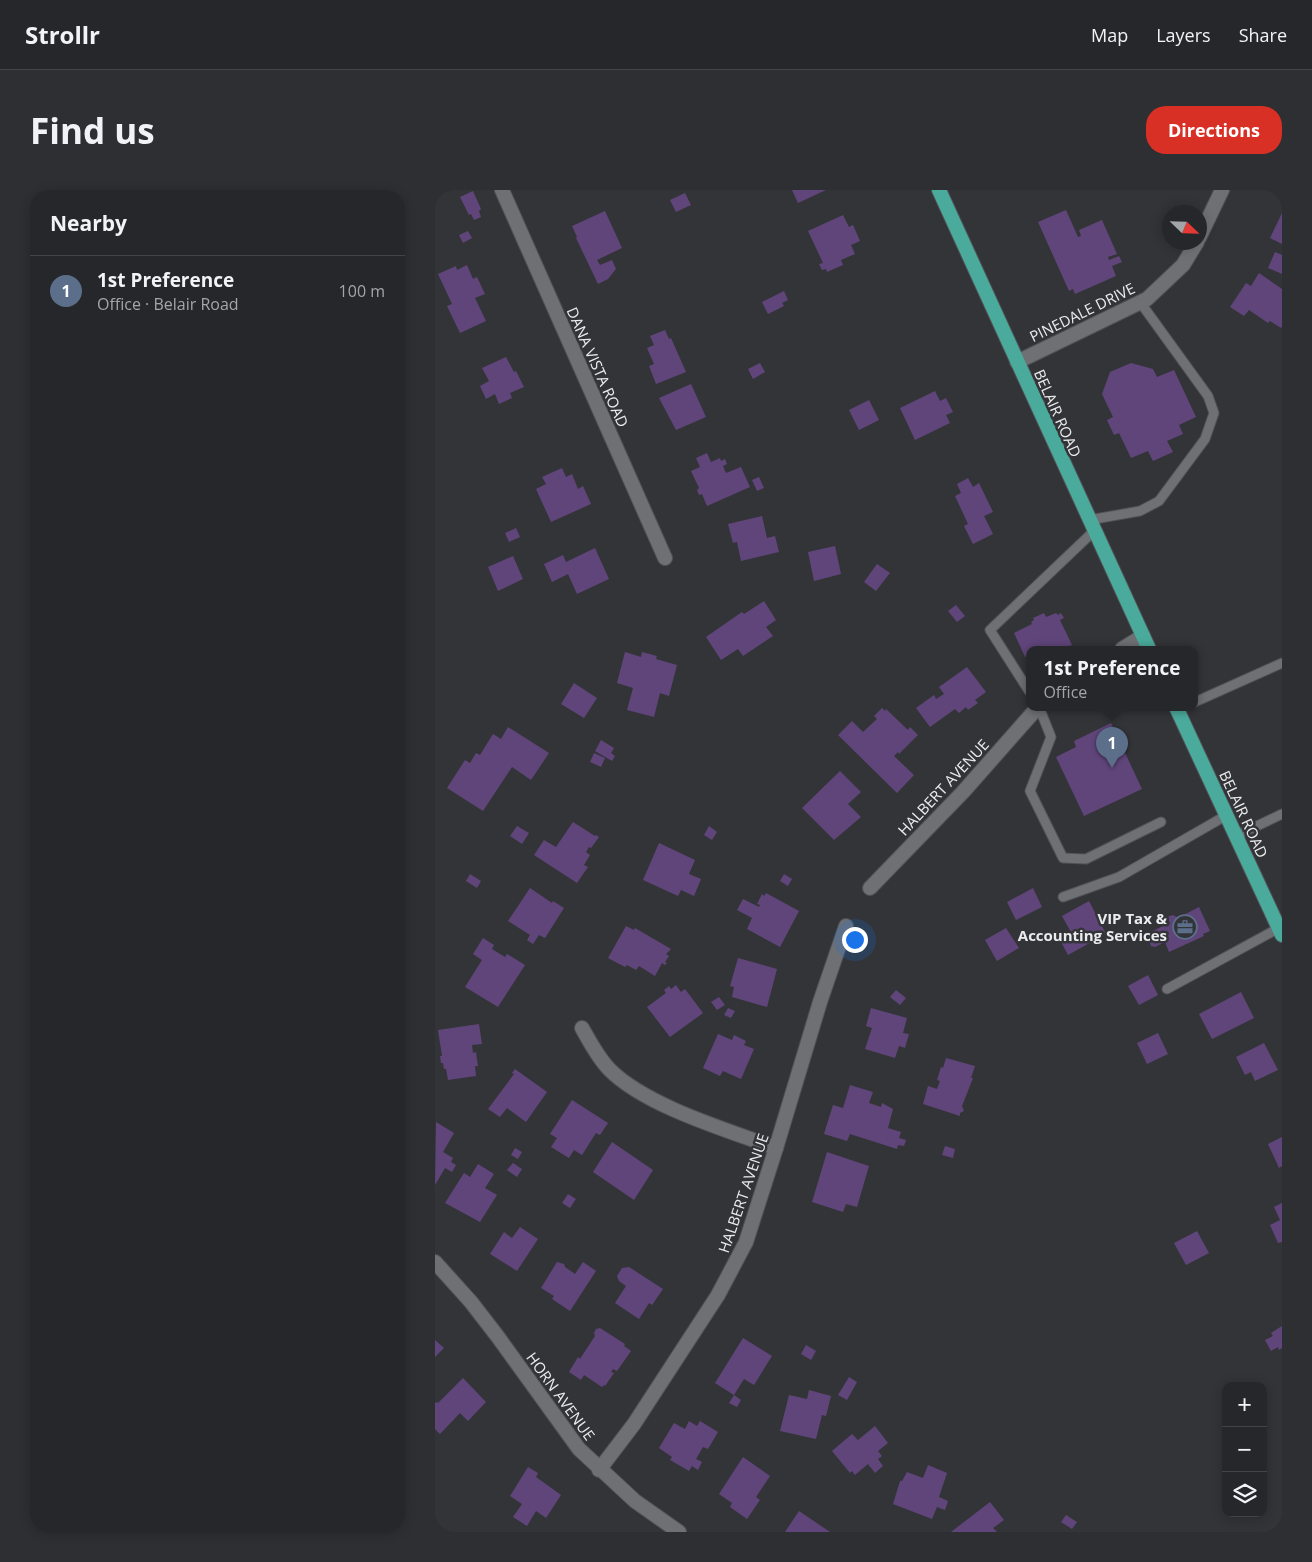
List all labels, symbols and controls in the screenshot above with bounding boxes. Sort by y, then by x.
text: Strollr [25,18,100,51]
text: Map [1091,23,1128,47]
text: Layers [1156,23,1211,47]
text: Share [1239,23,1287,47]
button: Directions [1146,106,1282,154]
text: Find us [30,107,155,154]
north arrow [1162,205,1207,250]
text: Nearby [50,209,127,237]
text: 1st Preference [97,267,234,293]
street label: PINEDALE DRIVE [1026,278,1138,346]
text: 1 [61,280,71,302]
text: 100 m [339,280,385,302]
text: Office · Belair Road [97,293,239,315]
street label: DANA VISTA ROAD [563,304,633,430]
street label: BELAIR ROAD [1030,366,1086,460]
popup [1026,646,1198,711]
text: 1st Preference [1043,655,1181,681]
text: Office [1043,681,1087,703]
pin: 1 [1096,727,1128,768]
street label: HALBERT AVENUE [893,734,993,840]
street label: BELAIR ROAD [1215,767,1273,861]
place label: VIP Tax & Accounting Services [1018,908,1168,945]
office icon: VIP Tax & Accounting Services [1172,914,1198,940]
your location [842,927,868,953]
street label: HALBERT AVENUE [713,1131,773,1255]
street label: HORN AVENUE [522,1348,600,1444]
map controls [1222,1382,1267,1517]
button: + [1222,1382,1267,1427]
button: − [1222,1427,1267,1472]
button: layers [1222,1472,1267,1517]

